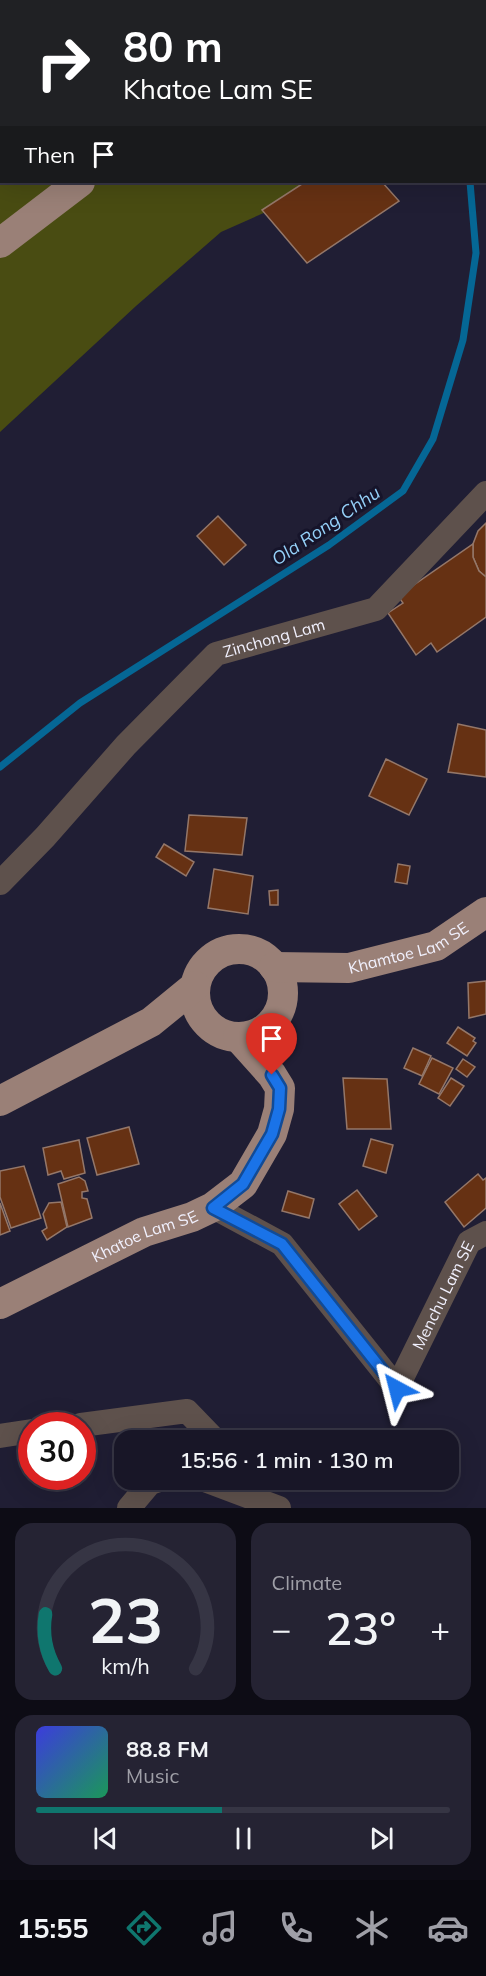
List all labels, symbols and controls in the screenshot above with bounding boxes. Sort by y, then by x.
text: 80 m [123,20,223,73]
icon: right [24,24,102,102]
text: Khatoe Lam SE [123,72,313,106]
icon: arrive [87,138,120,171]
text: Then [24,141,75,169]
water label: Ola Rong Chhu [267,481,384,570]
street label: Zinchong Lam [221,614,327,662]
street label: Khamtoe Lam SE [346,917,472,978]
pin [246,1013,297,1075]
icon: arrive [255,1022,288,1055]
street label: Khatoe Lam SE [88,1206,201,1267]
street label: Menchu Lam SE [408,1238,478,1353]
position arrow [365,1357,429,1421]
speed limit sign: 30 [18,1412,96,1490]
text: 15:56 · 1 min · 130 m [179,1446,394,1474]
text: Climate [272,1570,342,1595]
text: 23 [88,1580,163,1659]
text: 23° [325,1600,396,1656]
text: − [272,1608,291,1649]
text: + [430,1608,450,1649]
text: km/h [101,1652,149,1679]
text: 88.8 FM [126,1735,209,1763]
text: Music [126,1763,179,1788]
icon: previous [89,1822,122,1855]
icon: pause [227,1822,260,1855]
icon: next [365,1822,398,1855]
icon: directions [123,1907,165,1949]
icon: music [199,1907,241,1949]
icon: phone [275,1907,317,1949]
icon: climate [351,1907,393,1949]
icon: car [427,1907,469,1949]
text: 15:55 [17,1911,89,1945]

